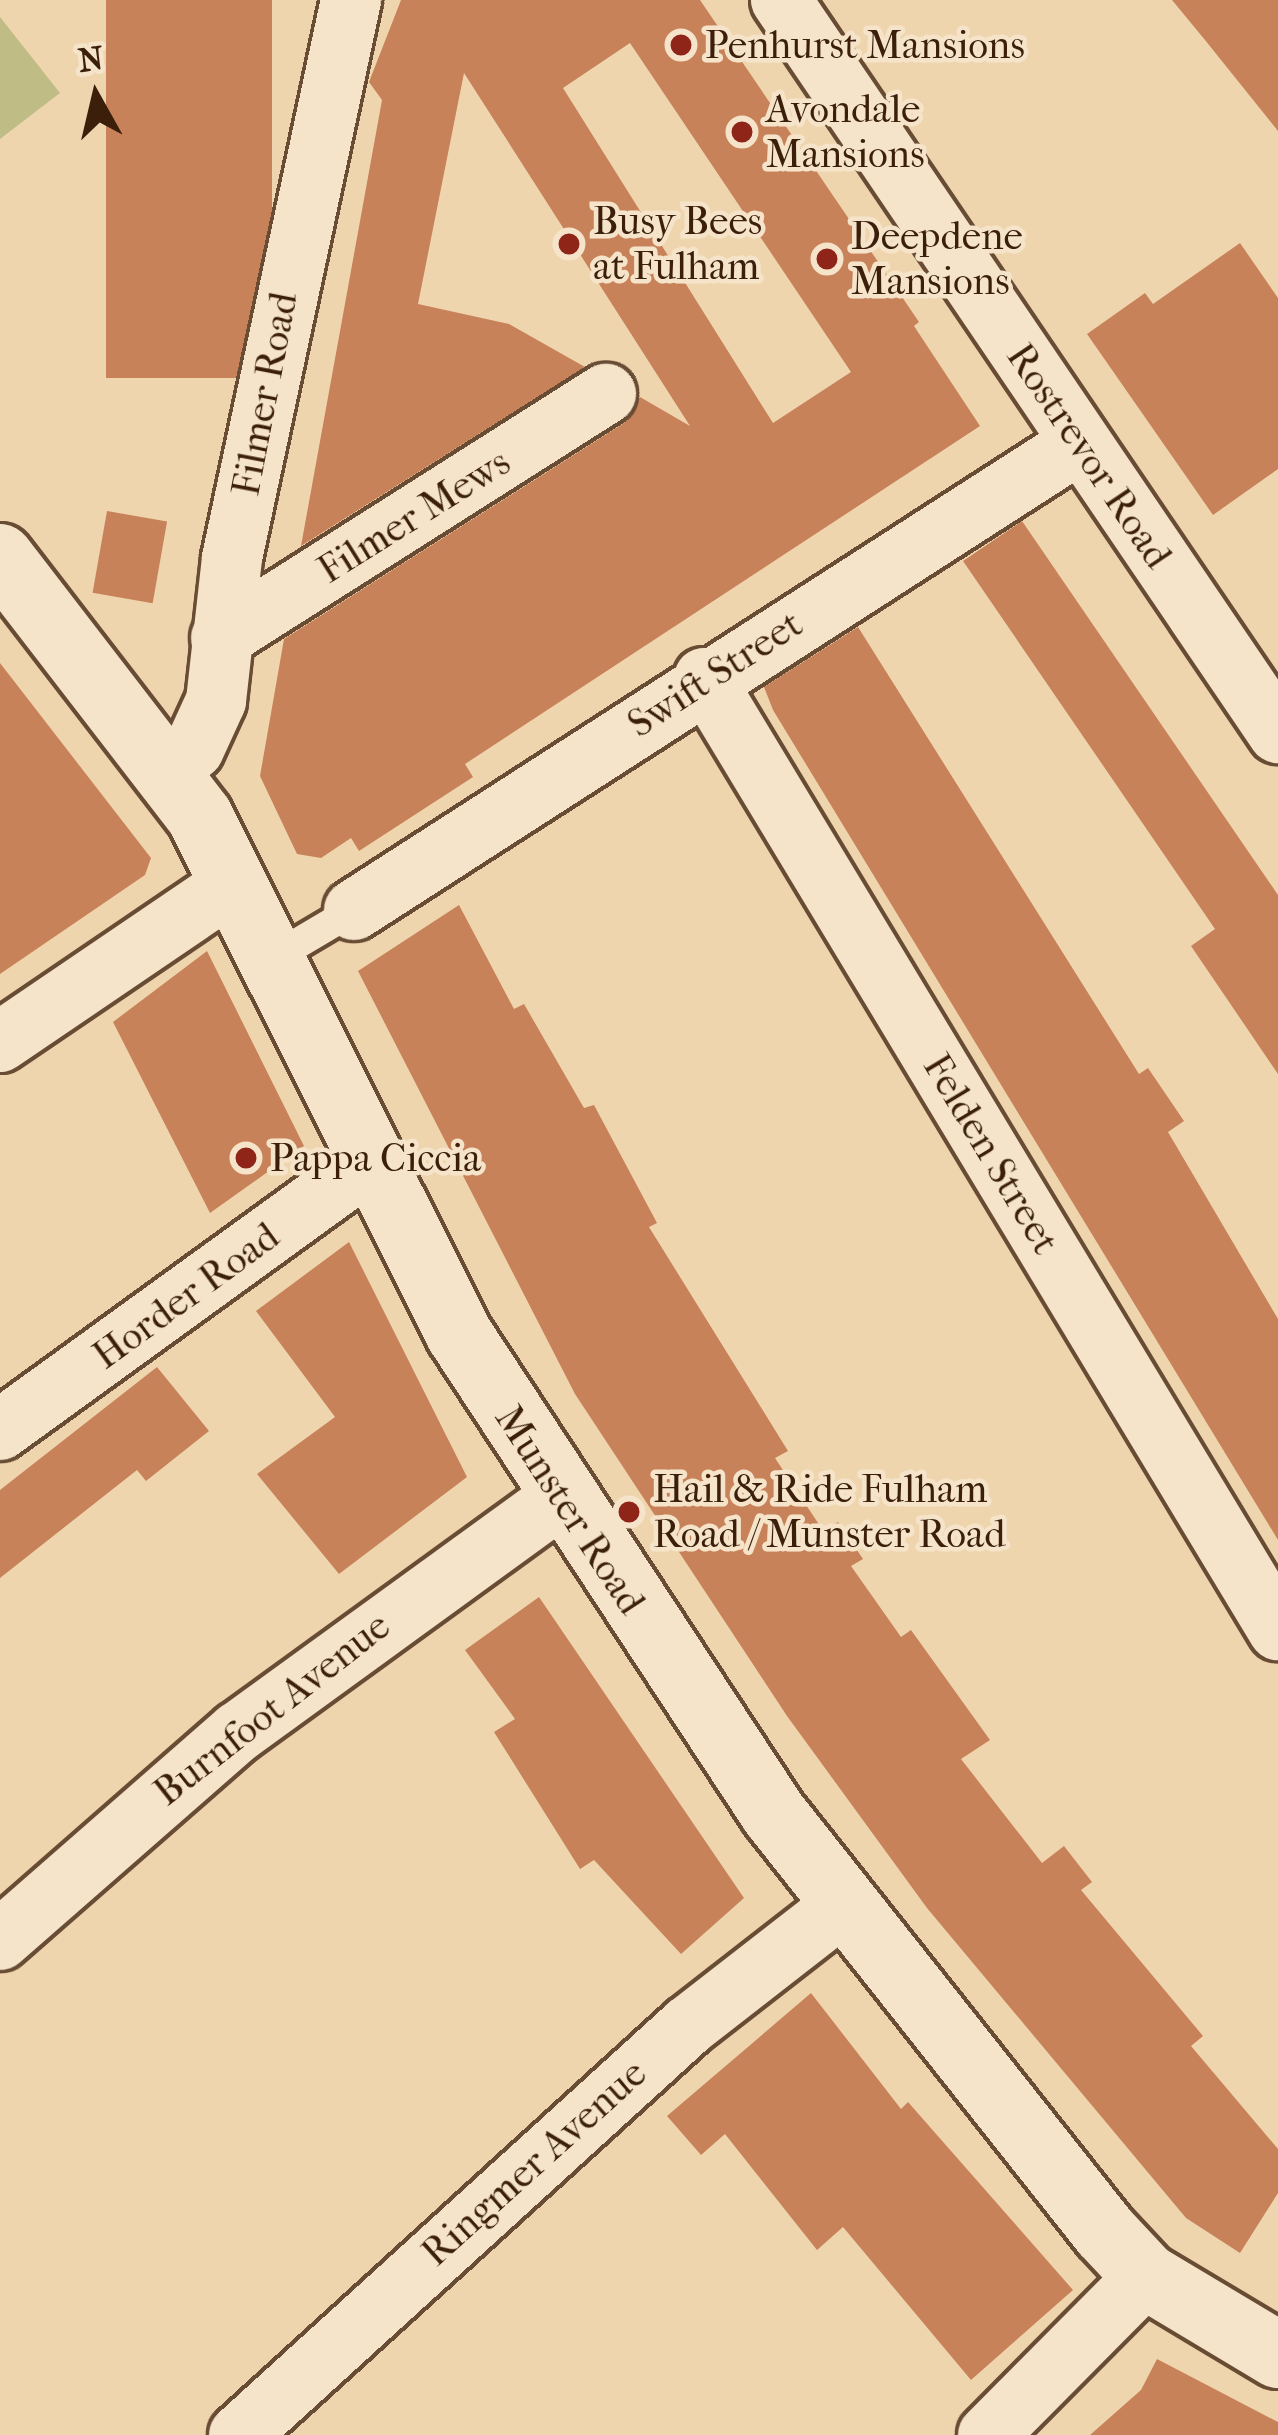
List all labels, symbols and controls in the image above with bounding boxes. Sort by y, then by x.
place label: Penhurst Mansions [705,22,1025,68]
marker: Penhurst Mansions [668,32,694,58]
north arrow [36,36,156,156]
text: N [76,39,106,81]
place label: Avondale Mansions [766,87,925,178]
marker: Avondale Mansions [729,119,755,145]
place label: Busy Bees at Fulham [593,199,762,290]
place label: Deepdene Mansions [851,214,1023,305]
marker: Busy Bees at Fulham [556,231,582,257]
marker: Deepdene Mansions [814,246,840,272]
street label: Filmer Road [222,288,308,500]
street label: Rostrevor Road [997,335,1181,577]
street label: Filmer Mews [309,439,519,593]
street label: Swift Street [619,600,811,748]
street label: Felden Street [913,1046,1069,1262]
place label: Pappa Ciccia [270,1135,481,1181]
marker: Pappa Ciccia [233,1145,259,1171]
street label: Horder Road [84,1213,288,1379]
street label: Munster Road [485,1397,655,1623]
place label: Hail & Ride Fulham Road / Munster Road [653,1467,1005,1558]
marker: Hail & Ride Fulham Road / Munster Road [616,1499,642,1525]
street label: Burnfoot Avenue [145,1602,399,1816]
street label: Ringmer Avenue [412,2050,656,2276]

